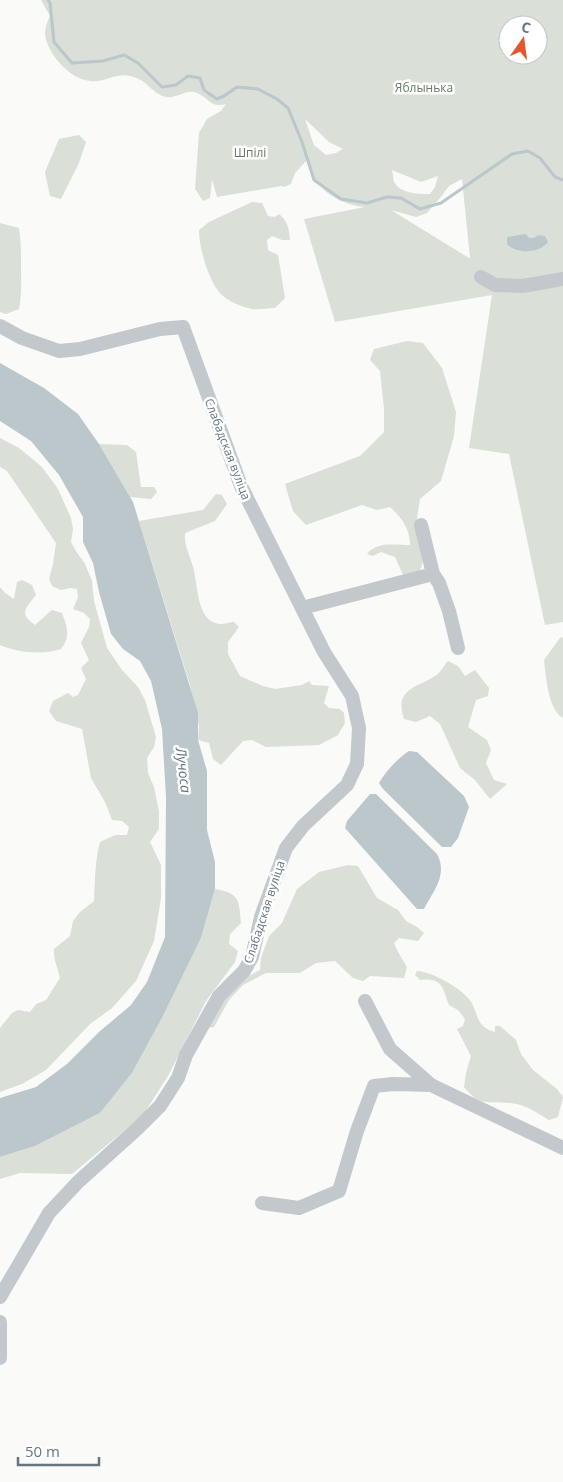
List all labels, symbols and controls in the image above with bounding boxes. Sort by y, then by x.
north arrow [498,15,548,65]
text: С [520,17,533,37]
park label: Яблынька [395,79,453,96]
park label: Шпілі [234,144,266,161]
street label: Слабадская вуліца [201,396,255,502]
water label: Лучоса [172,745,196,794]
street label: Слабадская вуліца [239,858,289,966]
scale bar [18,1434,99,1466]
text: 50 m [25,1441,60,1461]

